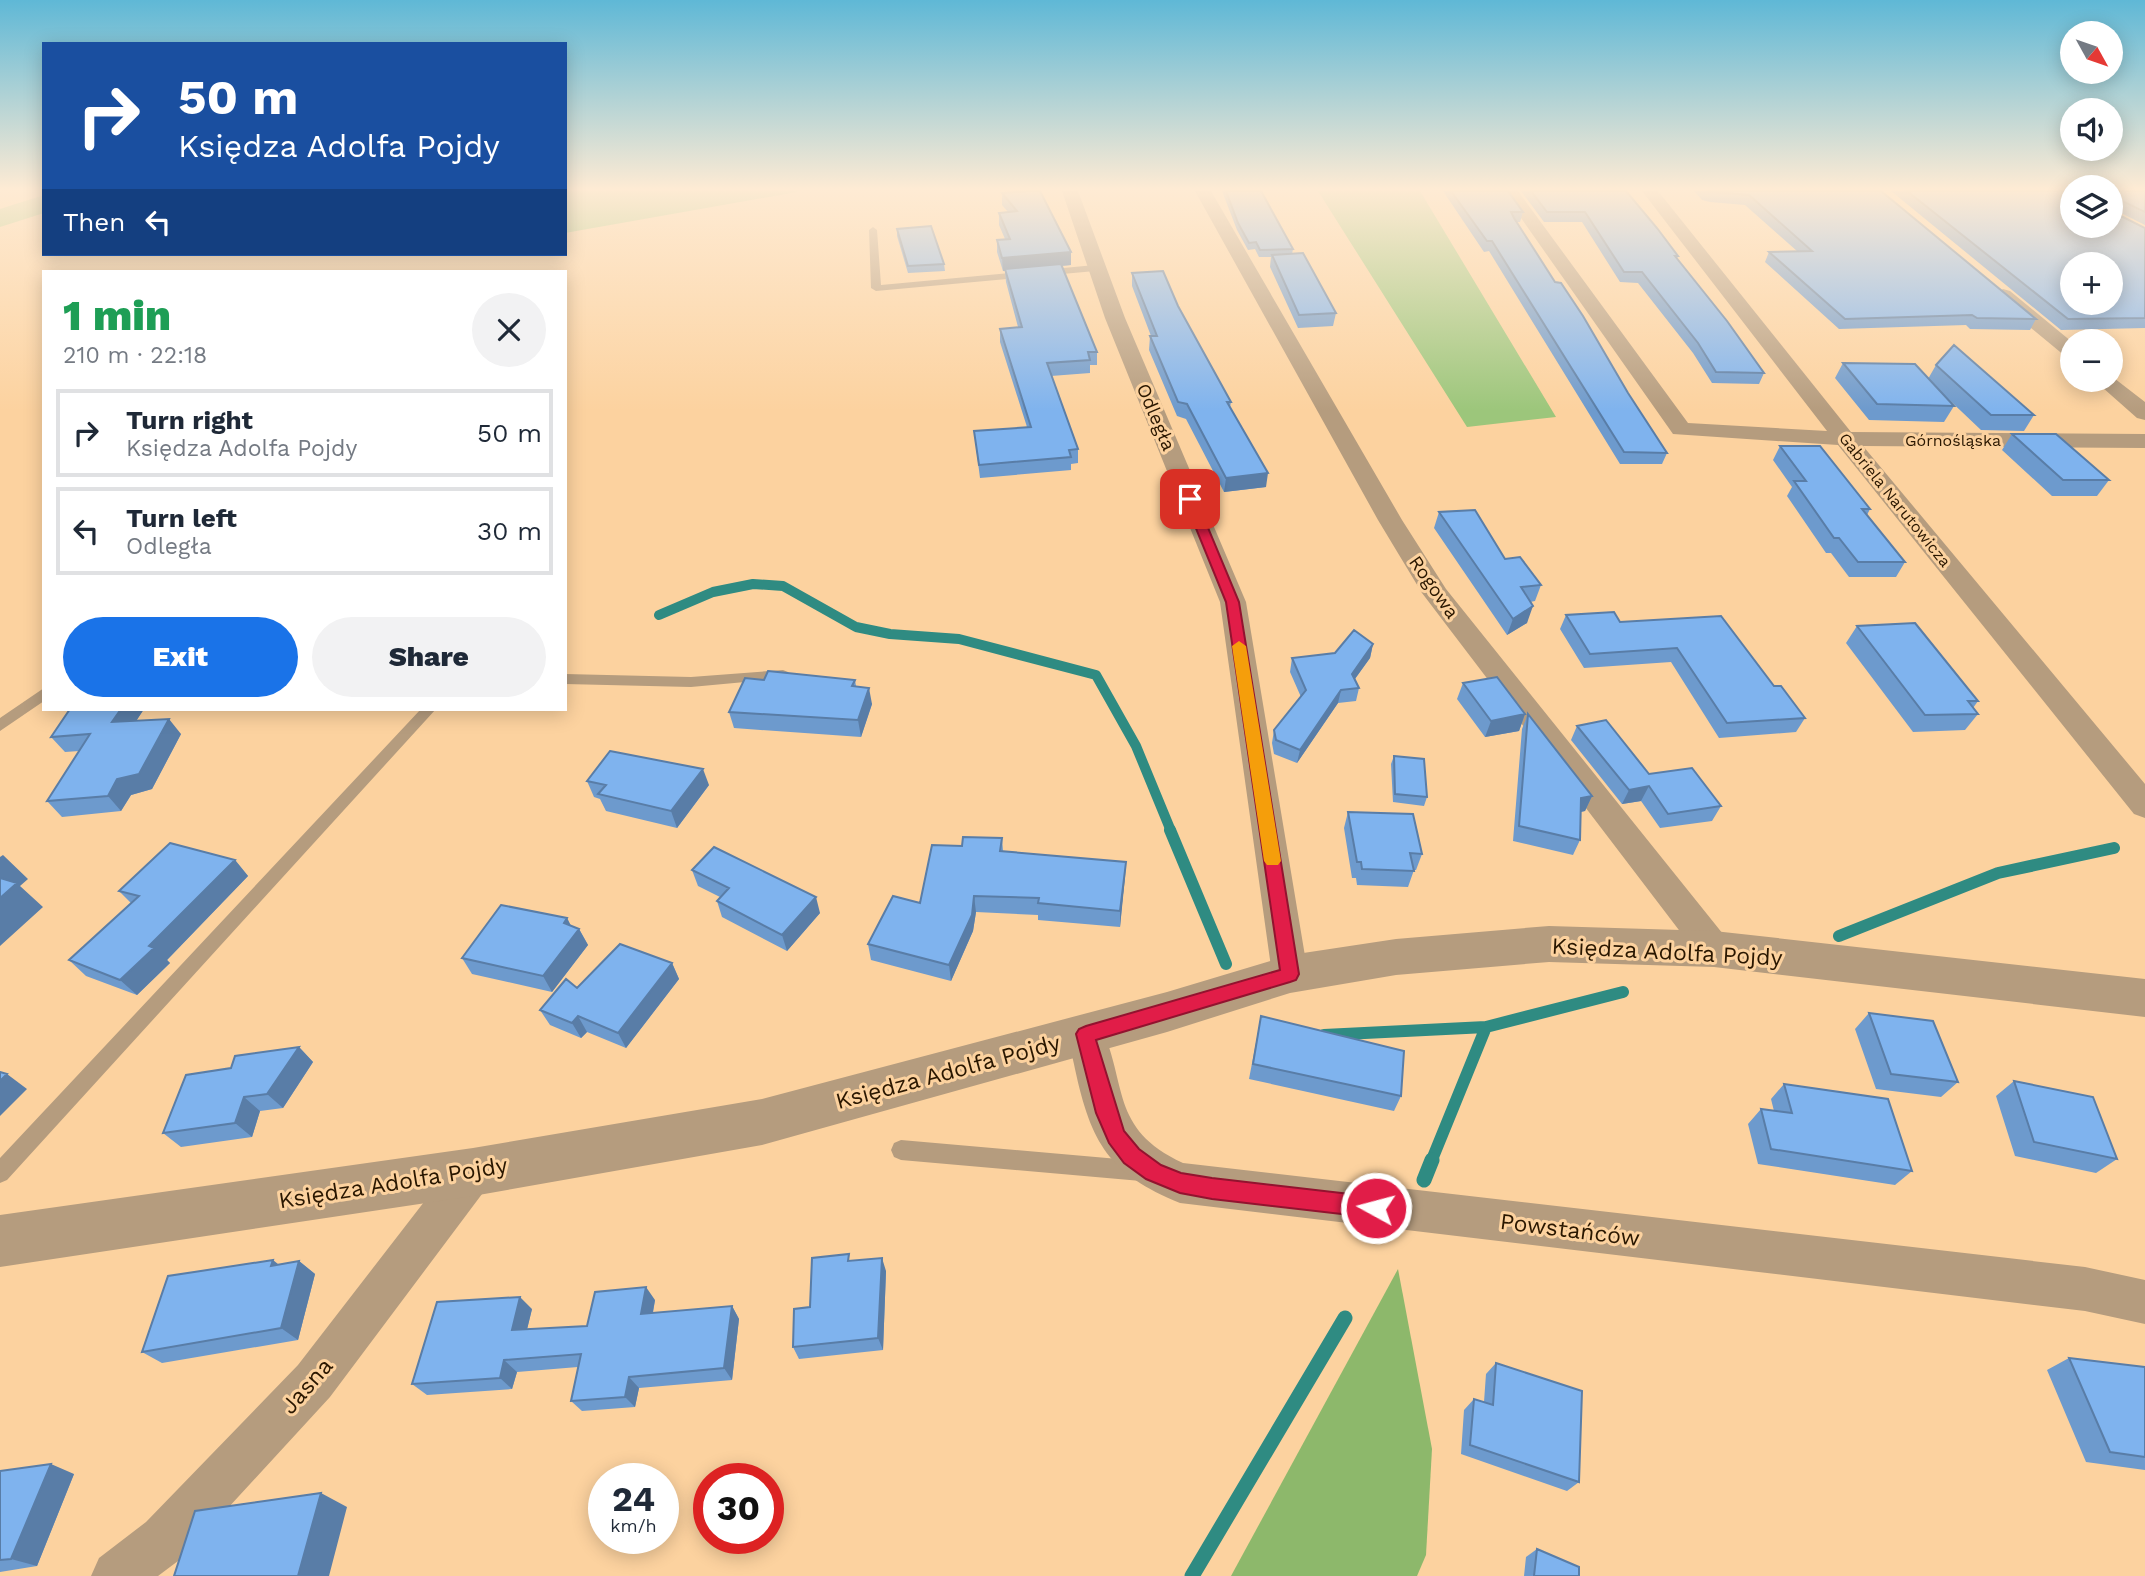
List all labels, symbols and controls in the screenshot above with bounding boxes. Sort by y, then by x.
north arrow [2060,21,2123,84]
map controls [2060,21,2123,392]
text: 50 m [178,68,298,126]
icon: right [63,70,154,161]
button: sound [2060,98,2123,161]
text: Księdza Adolfa Pojdy [178,127,500,165]
button: layers [2060,175,2123,238]
icon: left [139,203,177,241]
text: Then [63,207,125,237]
button: + [2060,252,2123,315]
text: 1 min [63,291,171,340]
button: close [472,293,546,367]
button: − [2060,329,2123,392]
text: 210 m · 22:18 [63,342,207,369]
street label: Odległa [1132,380,1181,454]
text: Turn right [126,405,253,435]
icon: right [67,414,105,452]
text: 50 m [477,418,542,448]
street label: Gabriela Narutowicza [1835,429,1955,571]
street label: Górnośląska [1905,431,2001,450]
text: Księdza Adolfa Pojdy [126,435,357,462]
pin [1160,469,1220,529]
icon: arrive [1171,480,1209,518]
text: Turn left [126,503,237,533]
icon: left [67,512,105,550]
text: 30 m [477,516,542,546]
text: Odległa [126,533,212,560]
street label: Rogowa [1404,551,1464,623]
button: Exit [63,617,298,697]
button: Share [312,617,546,697]
street label: Księdza Adolfa Pojdy [1551,932,1783,972]
street label: Księdza Adolfa Pojdy [833,1029,1063,1115]
street label: Księdza Adolfa Pojdy [277,1152,509,1214]
position arrow [1339,1171,1413,1245]
street label: Powstańców [1498,1208,1642,1252]
street label: Jasna [275,1353,339,1419]
speed limit sign: 30 [693,1463,784,1554]
text: 24 [612,1478,655,1520]
text: km/h [610,1515,657,1536]

